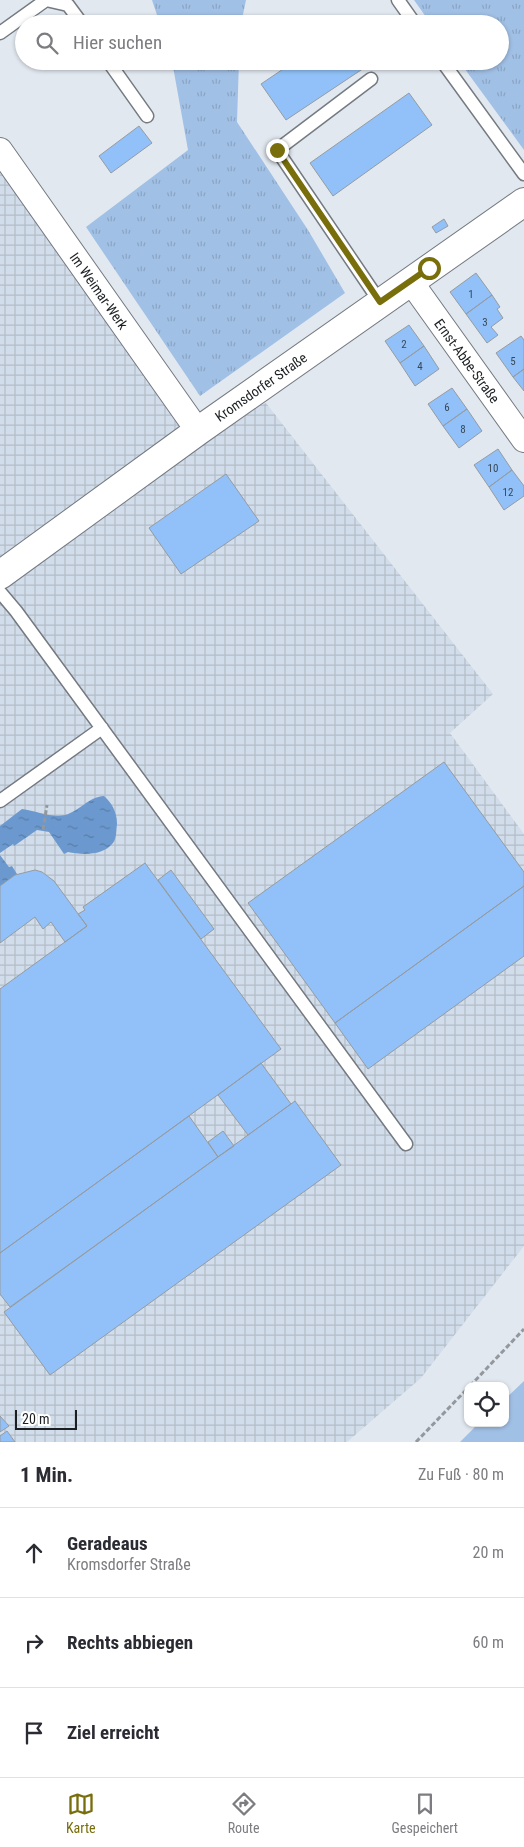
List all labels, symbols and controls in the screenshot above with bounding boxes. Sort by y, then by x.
search box [15,15,509,70]
icon: search [33,29,61,57]
text: Hier suchen [73,31,162,54]
route end [266,139,289,162]
street label: Im Weimar-Werk [67,250,132,333]
route start [418,257,441,280]
house number: 1 [468,288,474,301]
street label: Ernst-Abbe-Straße [431,316,503,406]
house number: 3 [482,316,488,329]
house number: 2 [401,338,407,351]
street label: Kromsdorfer Straße [212,349,310,425]
house number: 5 [510,355,516,368]
house number: 4 [417,360,423,373]
house number: 6 [444,401,450,414]
house number: 8 [460,423,466,436]
house number: 10 [488,462,498,475]
house number: 12 [503,486,513,499]
map controls [464,1382,509,1427]
button: locate [464,1382,509,1427]
scale bar [15,1407,78,1430]
text: 20 m [22,1411,50,1427]
text: 1 Min. [20,1463,73,1487]
text: Zu Fuß · 80 m [418,1465,504,1484]
text: Geradeaus [67,1532,148,1555]
icon: ahead [20,1539,48,1567]
text: 20 m [472,1543,504,1562]
text: Kromsdorfer Straße [67,1555,191,1574]
icon: right [20,1629,48,1657]
text: Rechts abbiegen [67,1631,193,1654]
text: 60 m [472,1633,504,1652]
icon: arrive [20,1719,48,1747]
text: Ziel erreicht [67,1721,159,1744]
tab: Karte [66,1790,96,1836]
tab: Route [228,1790,260,1836]
tab: Gespeichert [392,1790,458,1836]

